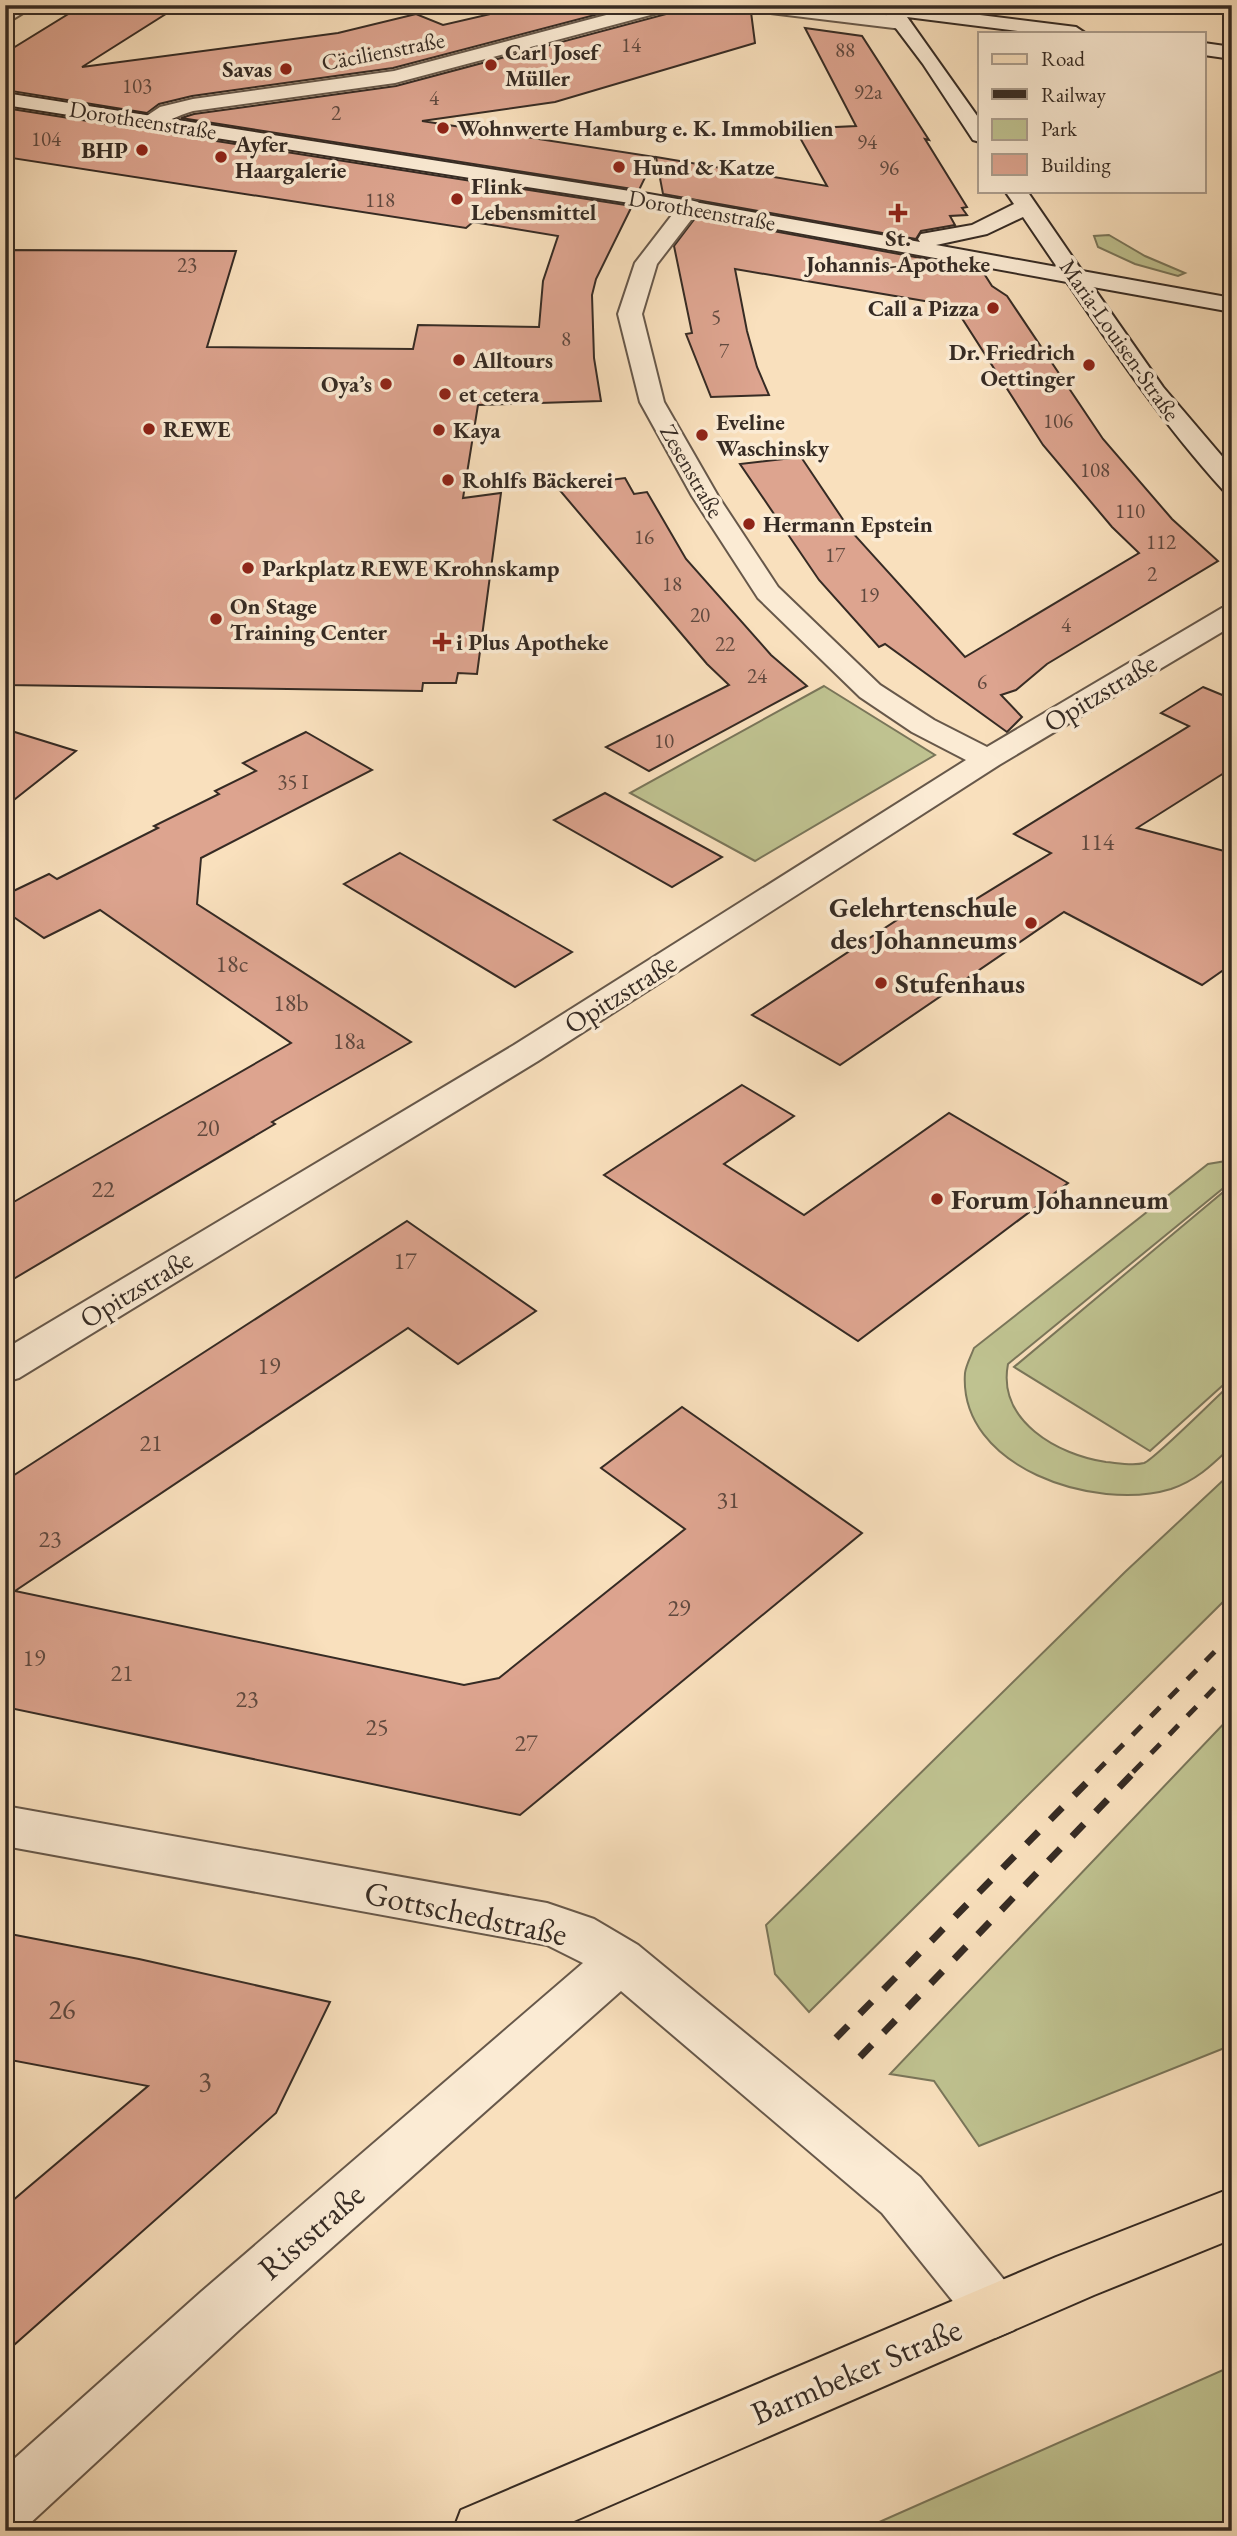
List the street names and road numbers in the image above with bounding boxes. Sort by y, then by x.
street label: Cäcilienstraße [319,24,447,78]
street label: Dorotheenstraße [67,94,219,146]
street label: Dorotheenstraße [626,182,778,238]
street label: Maria-Louisen-Straße [1053,253,1187,427]
street label: Zesenstraße [653,419,731,523]
street label: Opitzstraße [1037,644,1163,740]
street label: Opitzstraße [557,944,683,1042]
street label: Opitzstraße [73,1240,199,1336]
street label: Gottschedstraße [361,1871,571,1955]
street label: Riststraße [249,2173,373,2289]
street label: Barmbeker Straße [744,2307,968,2435]

